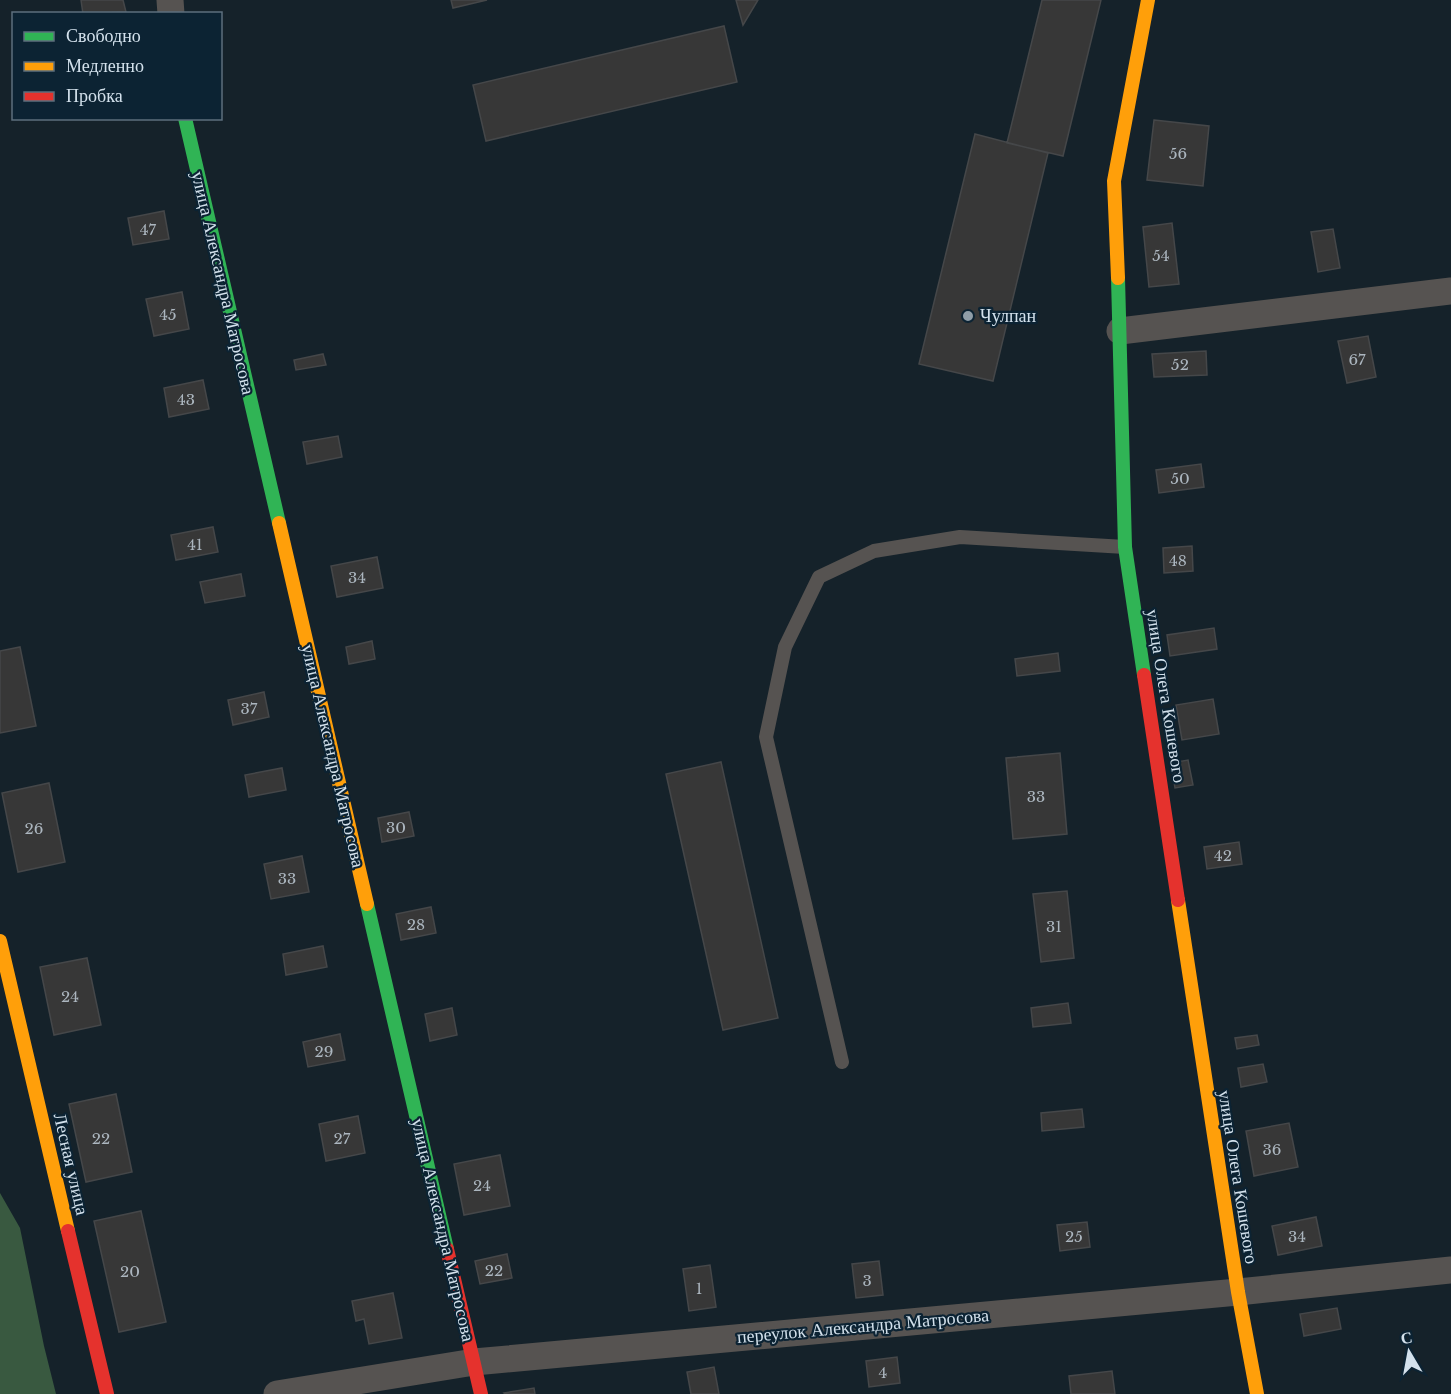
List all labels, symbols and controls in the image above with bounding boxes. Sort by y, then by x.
legend [12,12,222,120]
text: Свободно [66,25,141,47]
text: Медленно [66,55,144,77]
text: Пробка [66,85,123,107]
house number: 56 [1169,144,1187,163]
street label: улица Александра Матросова [187,169,259,397]
house number: 47 [140,220,157,239]
house number: 54 [1152,246,1170,265]
house number: 45 [159,305,177,324]
place label: Чулпан [980,305,1037,327]
marker: Чулпан [961,309,975,323]
house number: 67 [1348,350,1366,369]
house number: 52 [1171,355,1189,374]
house number: 43 [177,390,195,409]
house number: 50 [1170,469,1190,488]
house number: 41 [187,535,203,554]
house number: 48 [1169,551,1187,570]
house number: 34 [348,568,366,587]
street label: улица Олега Кошевого [1141,608,1191,784]
street label: улица Александра Матросова [297,642,369,870]
house number: 37 [241,699,258,718]
house number: 33 [1027,787,1045,806]
house number: 30 [386,818,406,837]
house number: 26 [25,819,43,838]
house number: 42 [1214,846,1232,865]
house number: 33 [278,869,296,888]
house number: 28 [407,915,425,934]
house number: 31 [1046,917,1062,936]
house number: 24 [61,987,79,1006]
house number: 29 [315,1042,333,1061]
street label: улица Олега Кошевого [1213,1089,1263,1265]
street label: Лесная улица [49,1111,93,1217]
street label: улица Александра Матросова [407,1116,479,1344]
house number: 22 [92,1129,110,1148]
house number: 27 [334,1129,351,1148]
house number: 36 [1263,1140,1281,1159]
house number: 24 [473,1176,491,1195]
house number: 25 [1065,1227,1083,1246]
house number: 34 [1288,1227,1306,1246]
house number: 22 [485,1261,503,1280]
house number: 20 [120,1262,140,1281]
house number: 3 [862,1271,872,1290]
house number: 1 [696,1279,702,1298]
street label: переулок Александра Матросова [736,1304,990,1348]
north arrow [1379,1322,1439,1382]
text: С [1399,1326,1414,1348]
house number: 4 [879,1363,887,1382]

